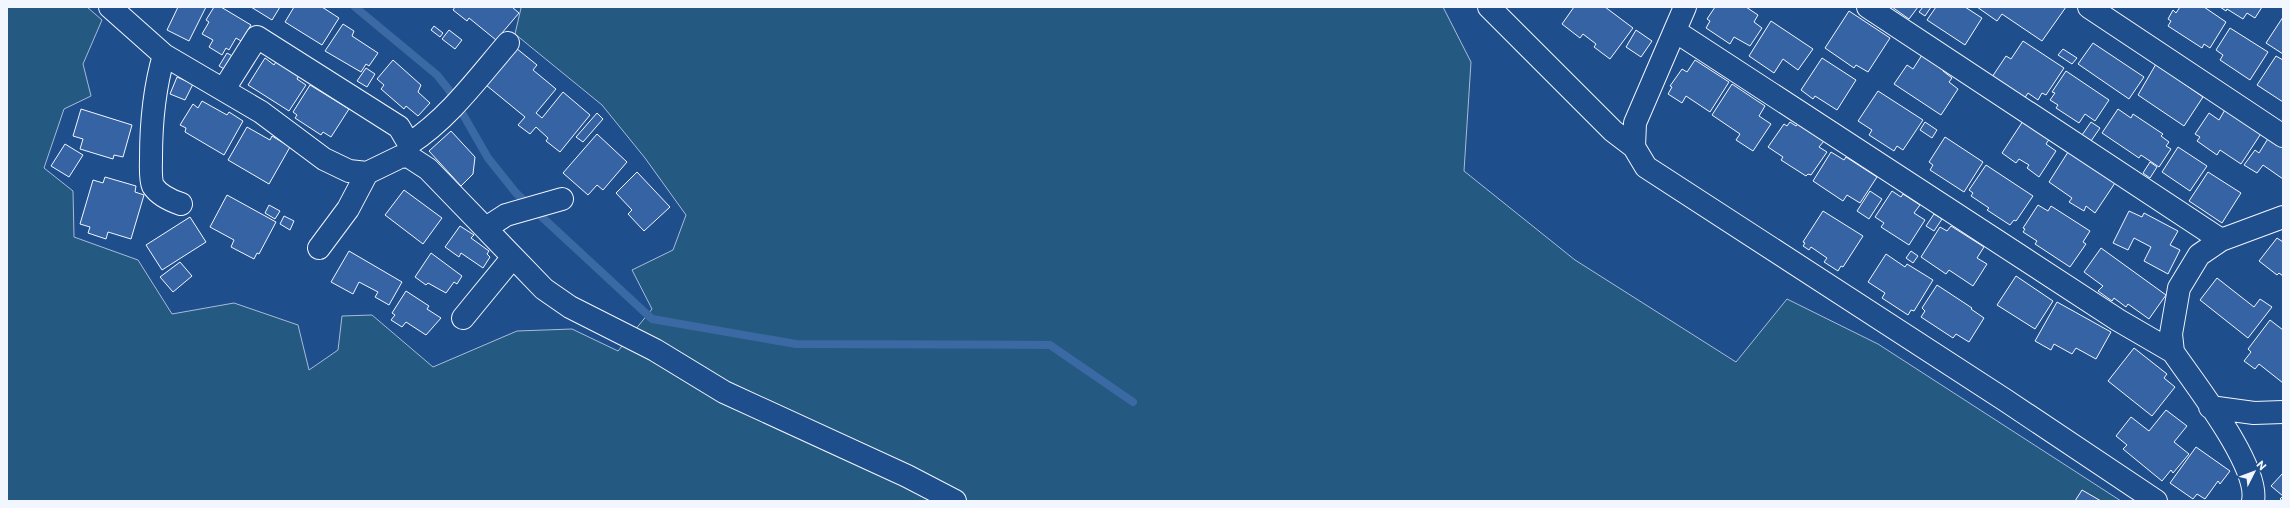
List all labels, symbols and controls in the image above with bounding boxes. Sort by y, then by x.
north arrow [2234,452,2274,492]
text: N [2254,458,2269,472]

